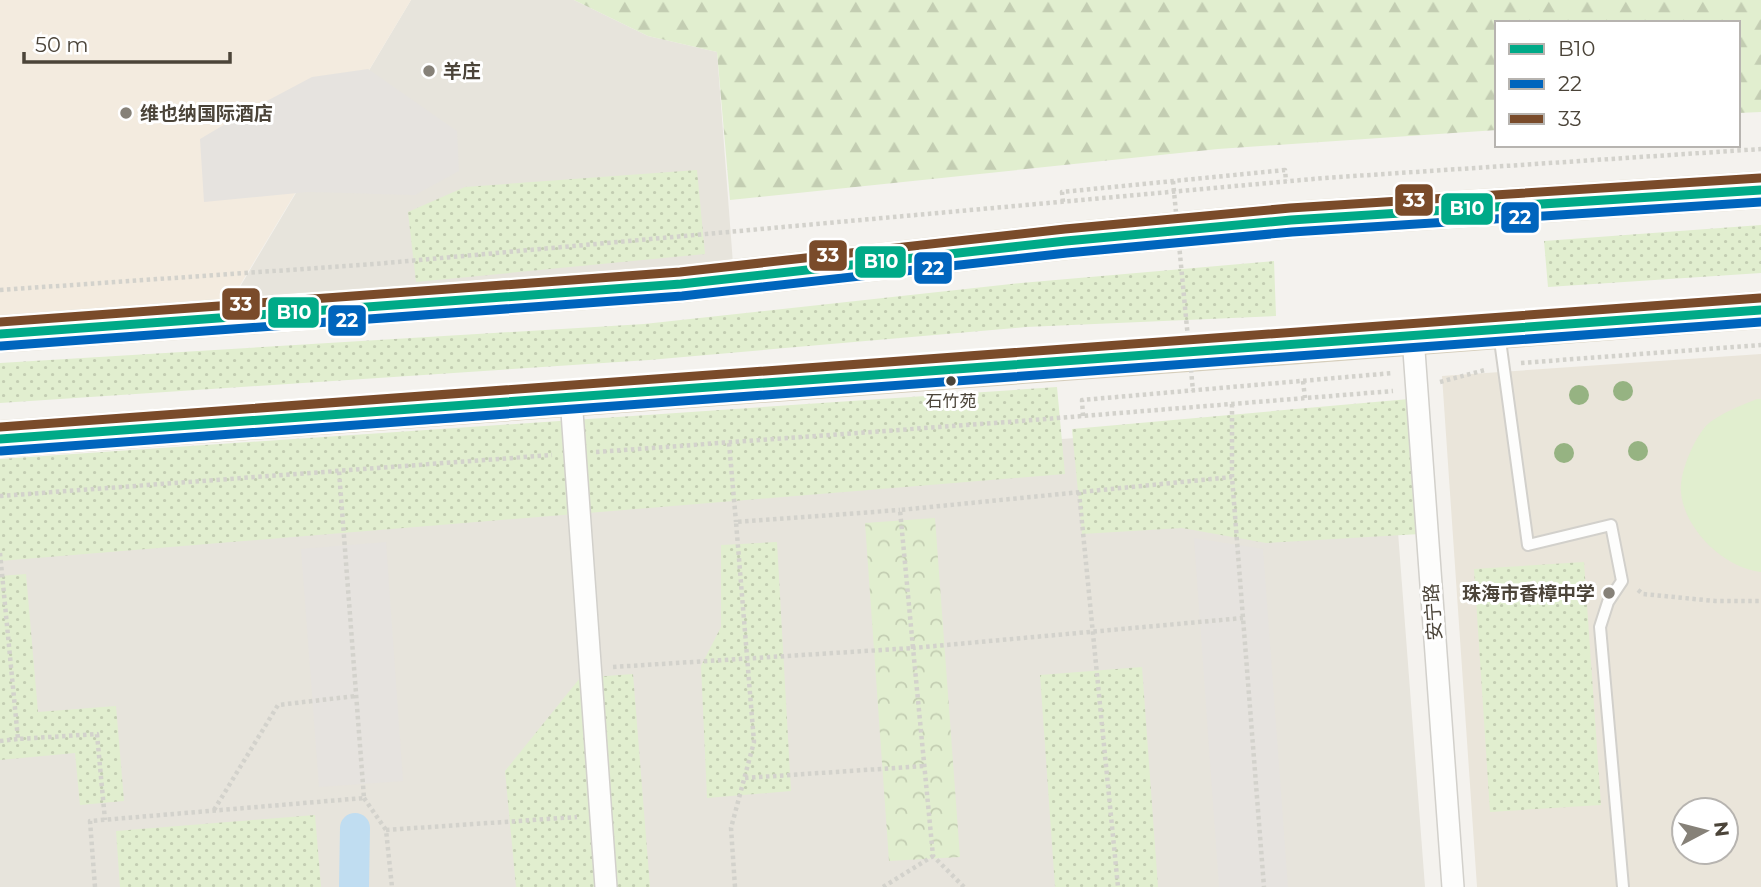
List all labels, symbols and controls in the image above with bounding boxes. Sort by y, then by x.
scale bar [24,21,231,65]
legend [1495,21,1740,147]
text: 50 m [35,32,89,57]
text: B10 [1558,36,1595,61]
place label: 羊庄 [443,60,481,83]
marker: 羊庄 [421,63,437,79]
text: 22 [1558,71,1582,96]
place label: 维也纳国际酒店 [140,102,273,125]
marker: 维也纳国际酒店 [118,105,134,121]
text: 33 [1558,106,1582,131]
line badge: 33 [1394,183,1434,217]
text: 33 [1402,189,1425,212]
line badge: B10 [1440,192,1494,226]
text: B10 [1450,197,1485,220]
line badge: 22 [1500,201,1540,234]
text: 22 [1509,206,1531,229]
line badge: 33 [808,239,848,272]
text: 33 [816,244,839,267]
line badge: B10 [854,245,907,279]
text: B10 [864,250,899,273]
line badge: 22 [913,251,953,285]
text: 22 [922,257,944,280]
line badge: 33 [221,287,261,321]
text: 33 [229,293,252,316]
line badge: B10 [267,296,320,329]
text: B10 [277,301,312,324]
line badge: 22 [327,304,367,337]
text: 22 [336,309,358,332]
marker: 石竹苑 [944,374,958,388]
place label: 石竹苑 [926,391,977,411]
place label: 珠海市香樟中学 [1462,582,1595,605]
street label: 安宁路 [1420,583,1446,641]
marker: 珠海市香樟中学 [1601,585,1617,601]
north arrow [1670,796,1740,866]
text: N [1709,820,1734,838]

